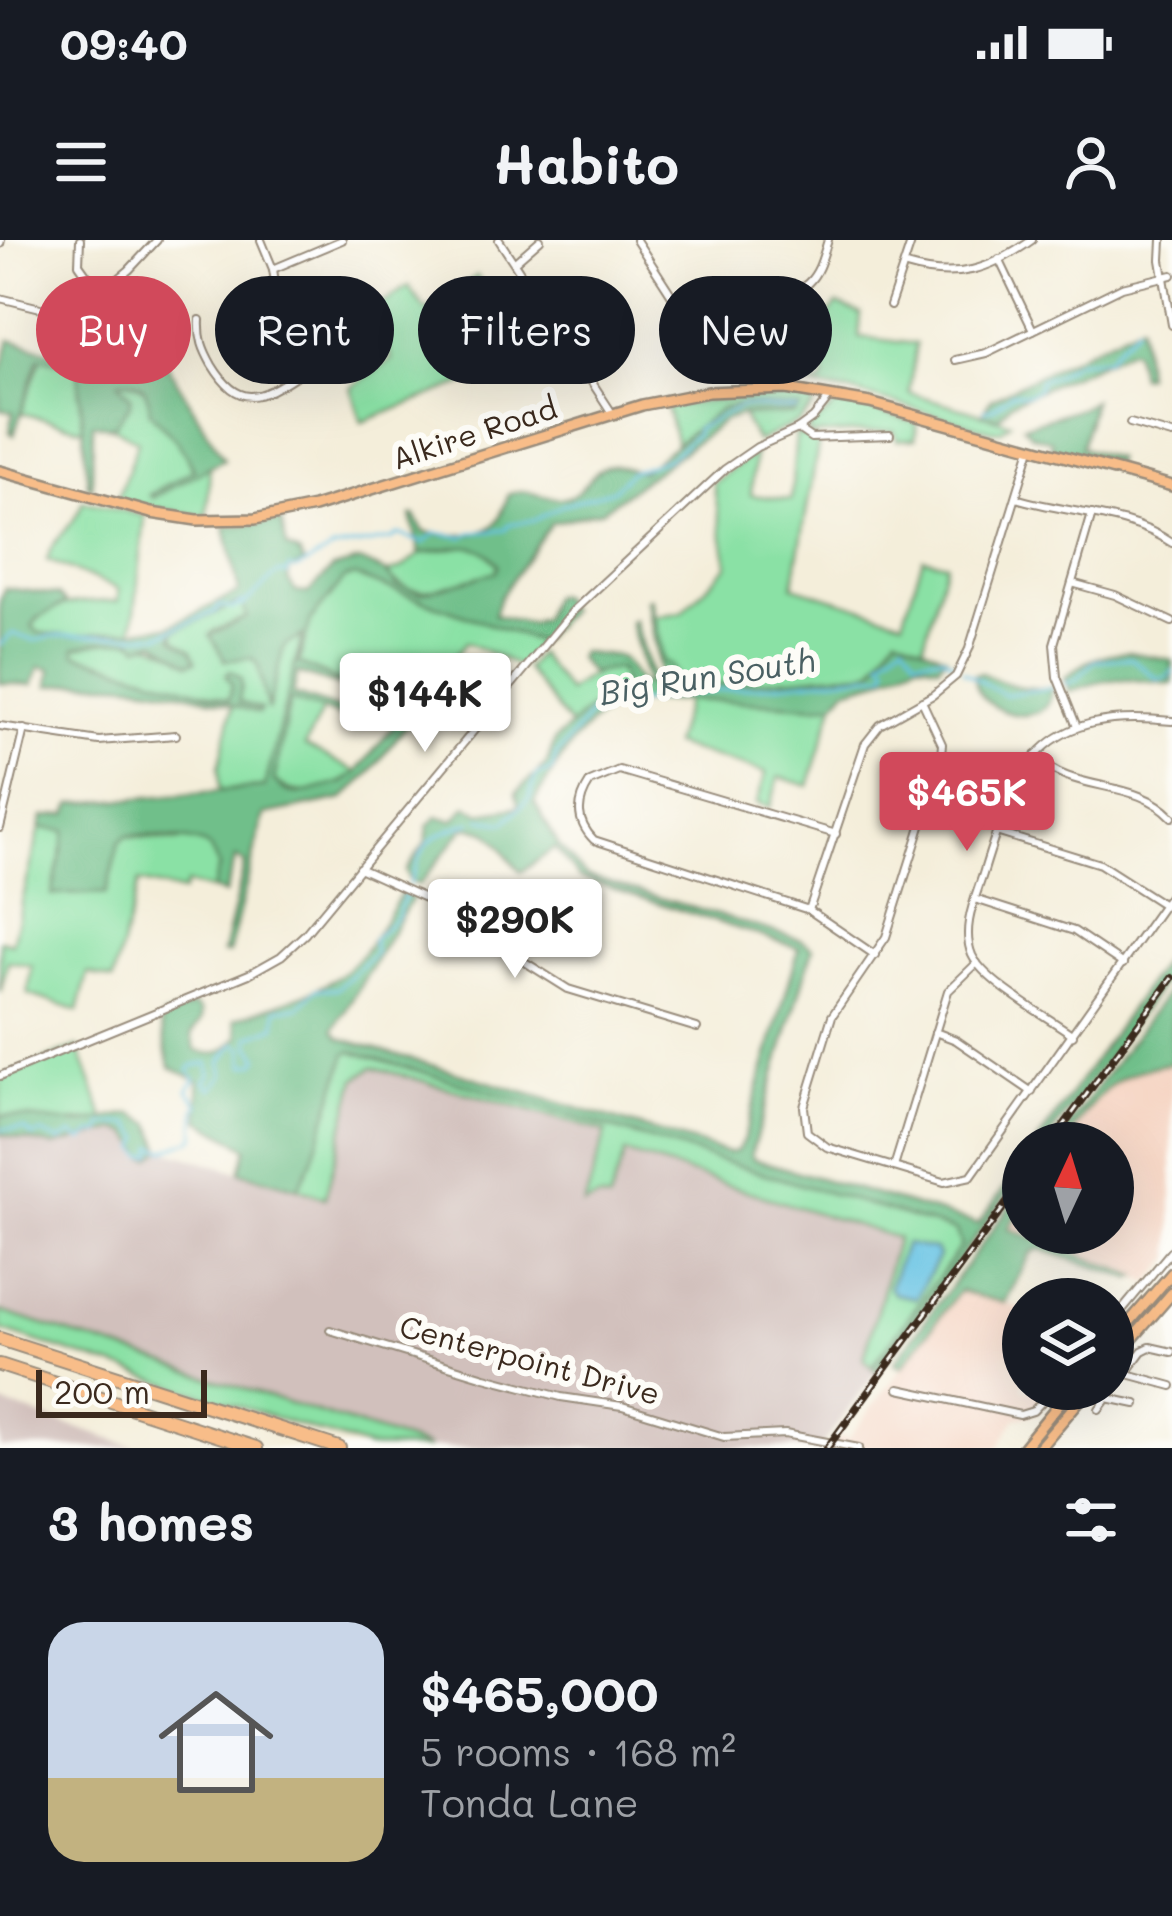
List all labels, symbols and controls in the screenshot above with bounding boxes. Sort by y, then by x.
text: 09:40 [60,13,188,71]
text: Habito [493,127,679,198]
icon: menu [48,129,114,195]
icon: person [1058,129,1124,195]
chip: Buy [36,276,191,384]
chip: Rent [215,276,394,384]
chip: Filters [418,276,635,384]
chip: New [659,276,832,384]
street label: Alkire Road [386,386,562,478]
water label: Big Run South [596,637,818,713]
pin: $144K [341,653,509,755]
text: $144K [367,666,483,717]
pin: $465K [883,752,1051,854]
text: $465K [907,765,1027,816]
pin: $290K [431,879,599,981]
text: $290K [455,892,575,943]
north arrow [1002,1122,1134,1254]
map controls [1002,1122,1134,1410]
button: layers [1002,1278,1134,1410]
street label: Centerpoint Drive [396,1305,664,1413]
scale bar [36,1364,207,1417]
text: 200 m [54,1369,150,1412]
text: 3 homes [48,1487,254,1554]
icon: filters [1058,1487,1124,1553]
text: $465,000 [420,1658,659,1725]
icon: home [144,1670,288,1814]
text: 5 rooms · 168 m² [420,1725,736,1776]
text: Tonda Lane [420,1776,639,1827]

